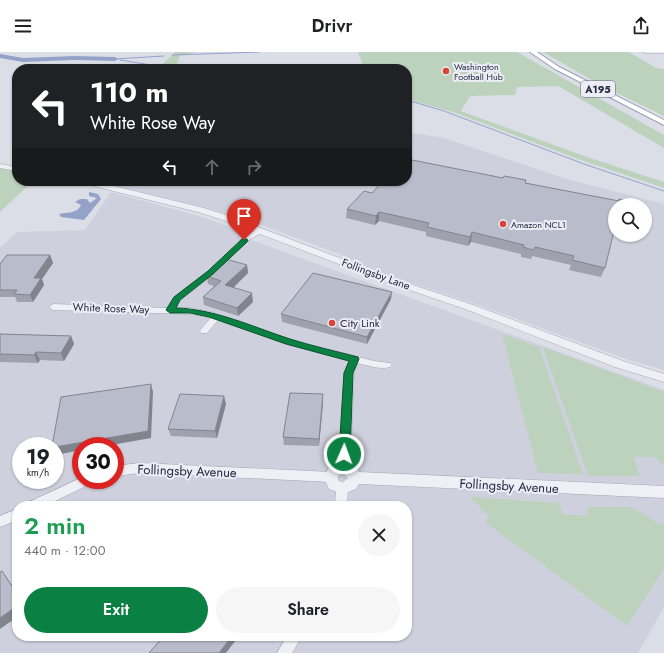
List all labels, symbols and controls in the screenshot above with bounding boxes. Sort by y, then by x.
text: Drivr [312,13,352,39]
icon: menu [12,15,34,37]
icon: share [630,15,652,37]
place label: Washington Football Hub [454,60,503,83]
marker: Washington Football Hub [441,66,451,76]
text: 110 m [90,72,168,113]
icon: left [24,80,76,132]
road number: A195 [581,81,615,97]
text: White Rose Way [90,110,215,136]
icon: left [159,156,181,178]
icon: ahead [201,156,223,178]
icon: right [243,156,265,178]
map controls [608,198,652,242]
button: search [608,198,652,242]
pin [227,199,261,240]
icon: arrive [233,205,255,227]
place label: Amazon NCL1 [511,218,566,231]
marker: Amazon NCL1 [498,219,508,229]
street label: Follingsby Lane [340,254,413,294]
street label: White Rose Way [72,299,150,317]
place label: City Link [340,315,380,331]
marker: City Link [327,318,337,328]
position arrow [323,433,365,475]
speed limit sign: 30 [72,437,124,489]
text: 19 [26,443,50,472]
street label: Follingsby Avenue [137,460,237,482]
text: km/h [27,465,49,480]
street label: Follingsby Avenue [459,474,559,498]
text: 2 min [24,508,86,543]
button: close [358,514,400,556]
text: 440 m · 12:00 [24,541,105,560]
button: Exit [24,587,208,633]
button: Share [216,587,400,633]

